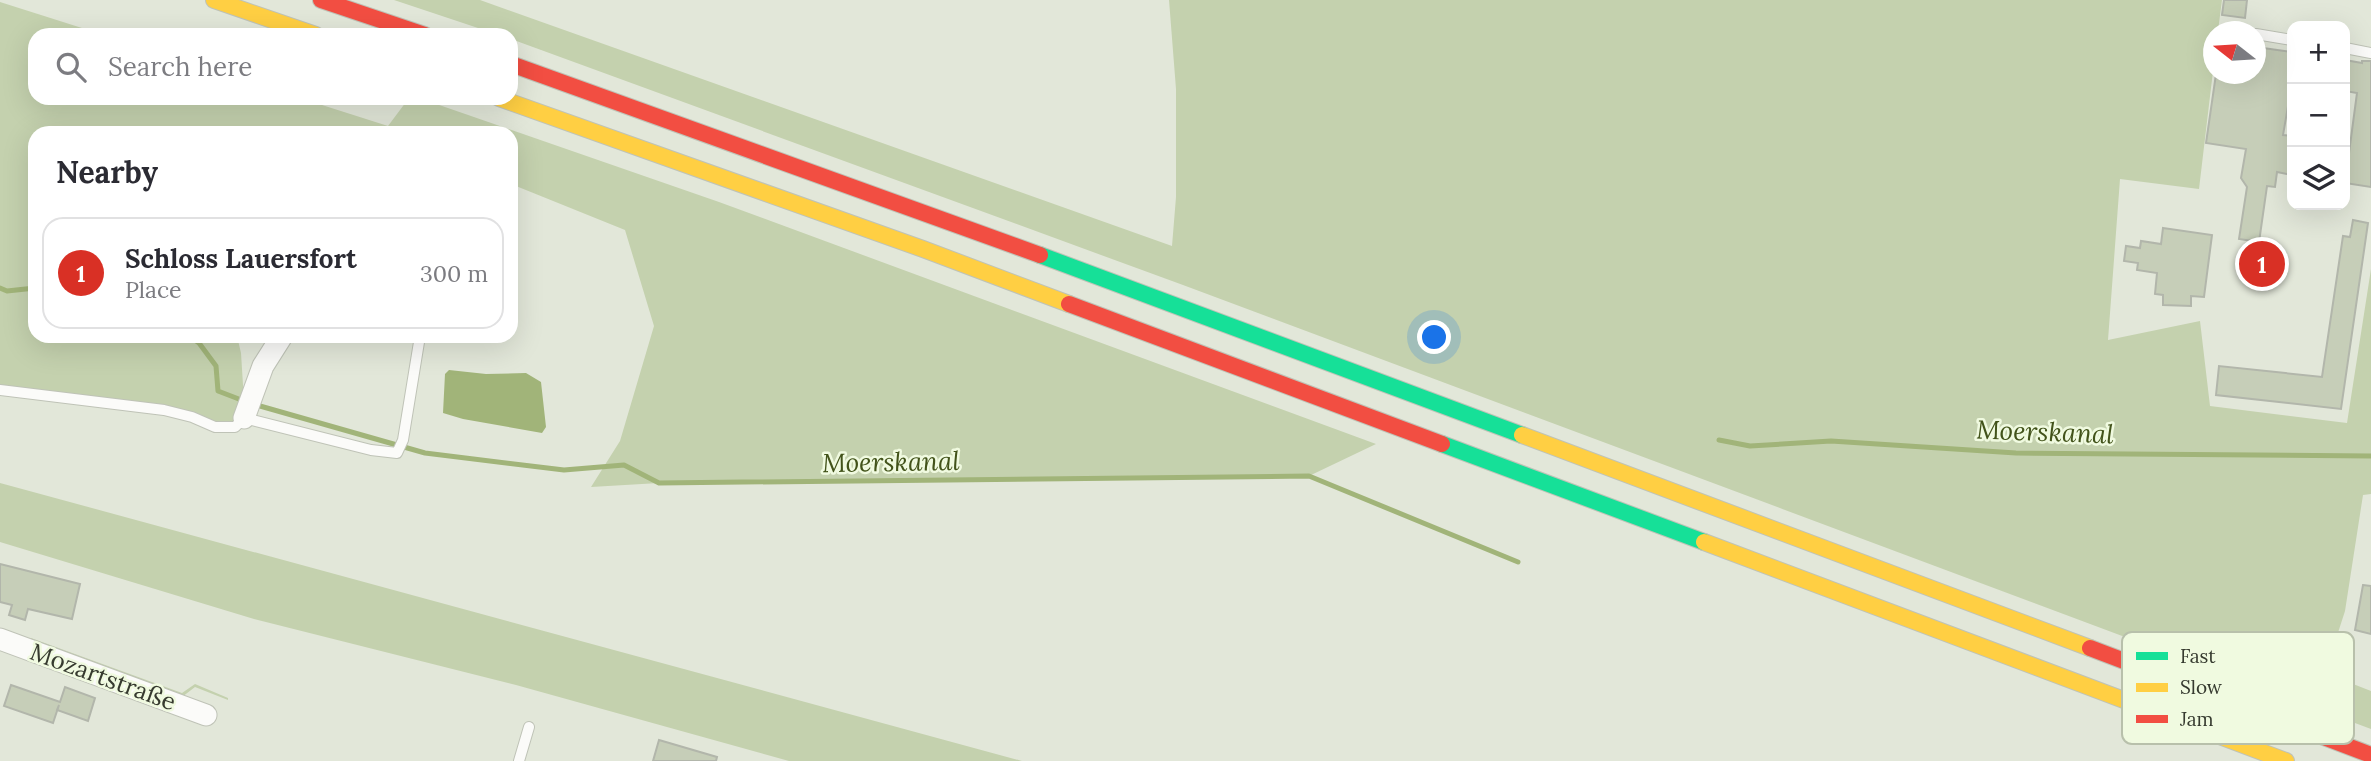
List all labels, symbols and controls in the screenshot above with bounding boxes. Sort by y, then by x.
north arrow [2203,21,2266,84]
map controls [2287,21,2350,210]
button: + [2287,21,2350,84]
search box [28,28,518,105]
icon: search [52,48,90,86]
text: Search here [108,50,252,83]
button: − [2287,84,2350,147]
button: layers [2287,147,2350,210]
text: Nearby [56,153,158,191]
pin: 1 [2239,238,2285,290]
text: Schloss Lauersfort [125,242,357,275]
text: 1 [76,259,86,288]
text: 300 m [420,259,488,288]
text: Place [125,275,182,304]
your location [1417,320,1451,354]
water label: Moerskanal [1976,413,2115,450]
water label: Moerskanal [822,444,961,479]
legend [2122,632,2354,744]
street label: Mozartstraße [26,636,180,717]
text: Fast [2180,644,2216,668]
text: Slow [2180,675,2223,699]
text: Jam [2179,707,2214,731]

